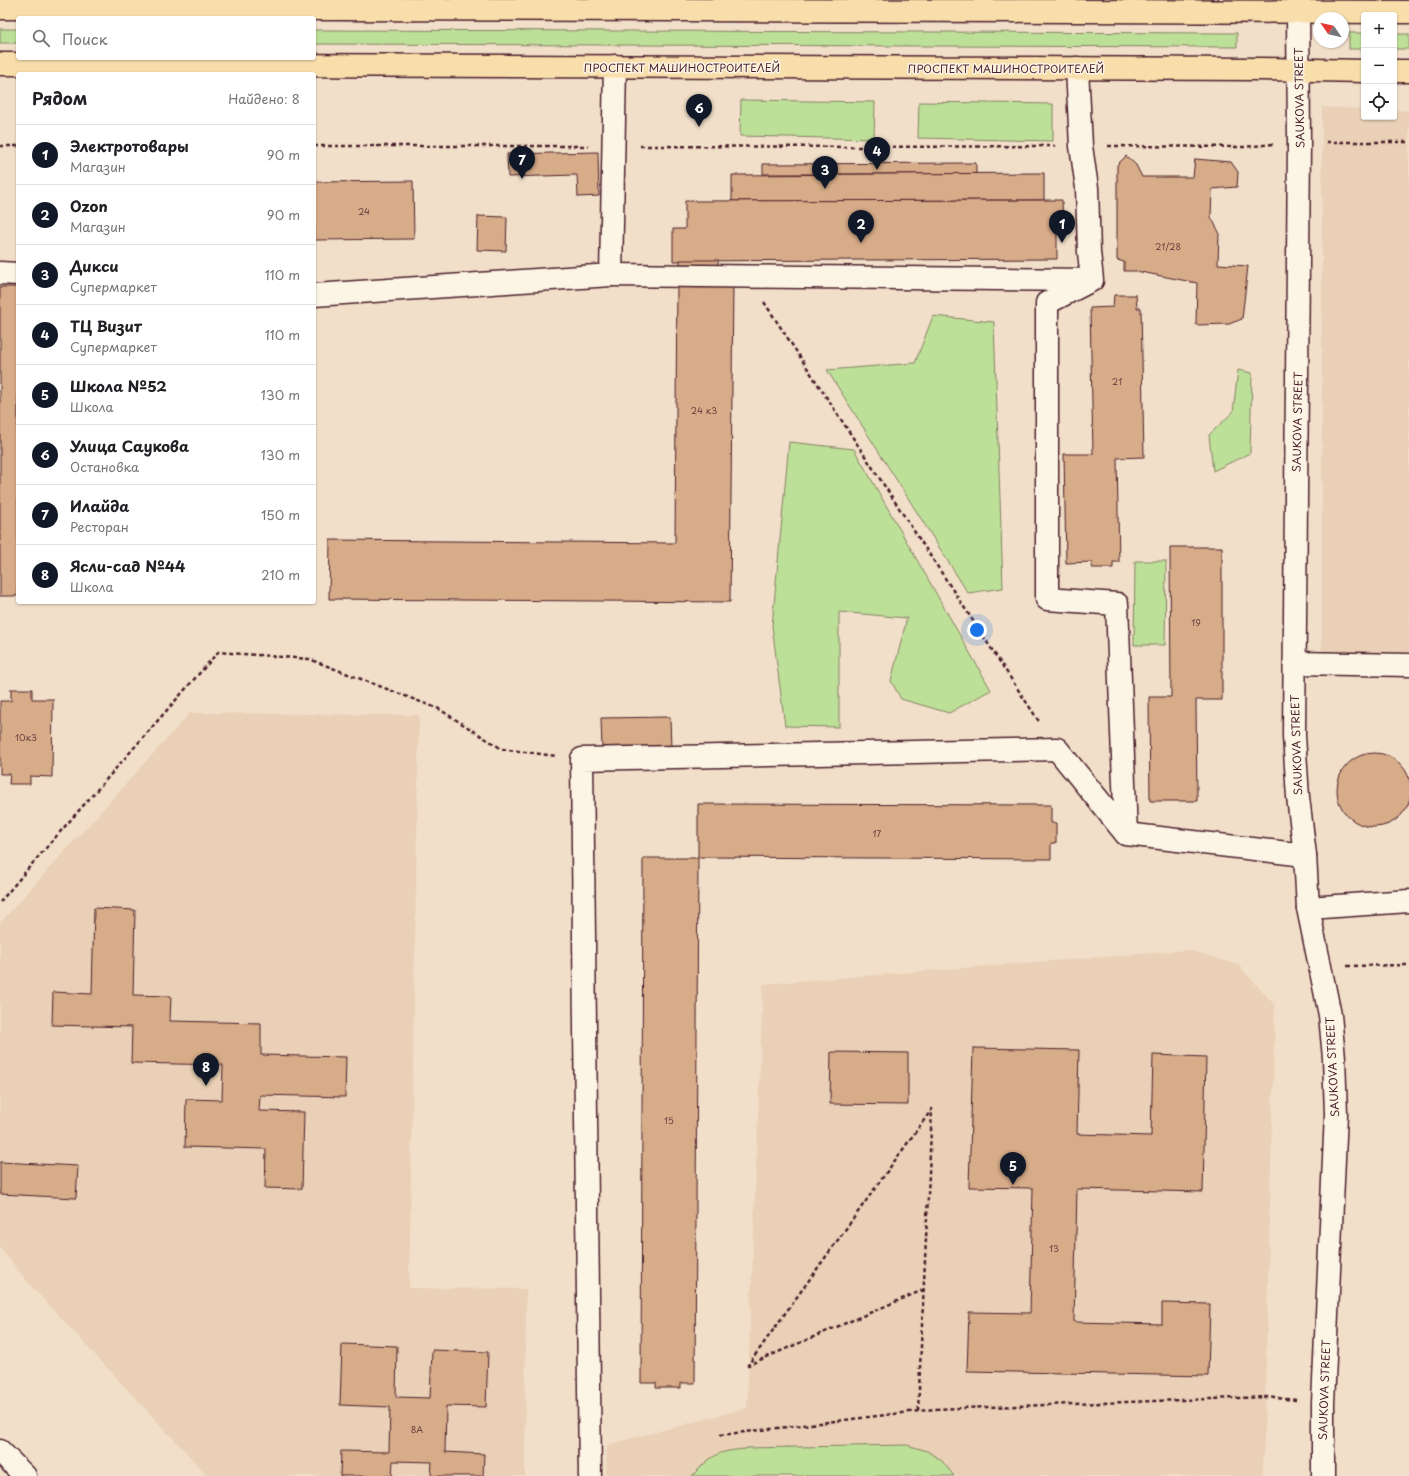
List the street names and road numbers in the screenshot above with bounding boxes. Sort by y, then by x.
street label: SAUKOVA STREET [1290,47,1308,148]
street label: ПРОСПЕКТ МАШИНОСТРОИТЕЛЕЙ [584,59,780,76]
street label: ПРОСПЕКТ МАШИНОСТРОИТЕЛЕЙ [908,60,1104,77]
street label: SAUKOVA STREET [1288,371,1306,472]
street label: SAUKOVA STREET [1286,694,1306,796]
street label: SAUKOVA STREET [1321,1016,1343,1118]
street label: SAUKOVA STREET [1314,1339,1334,1441]

